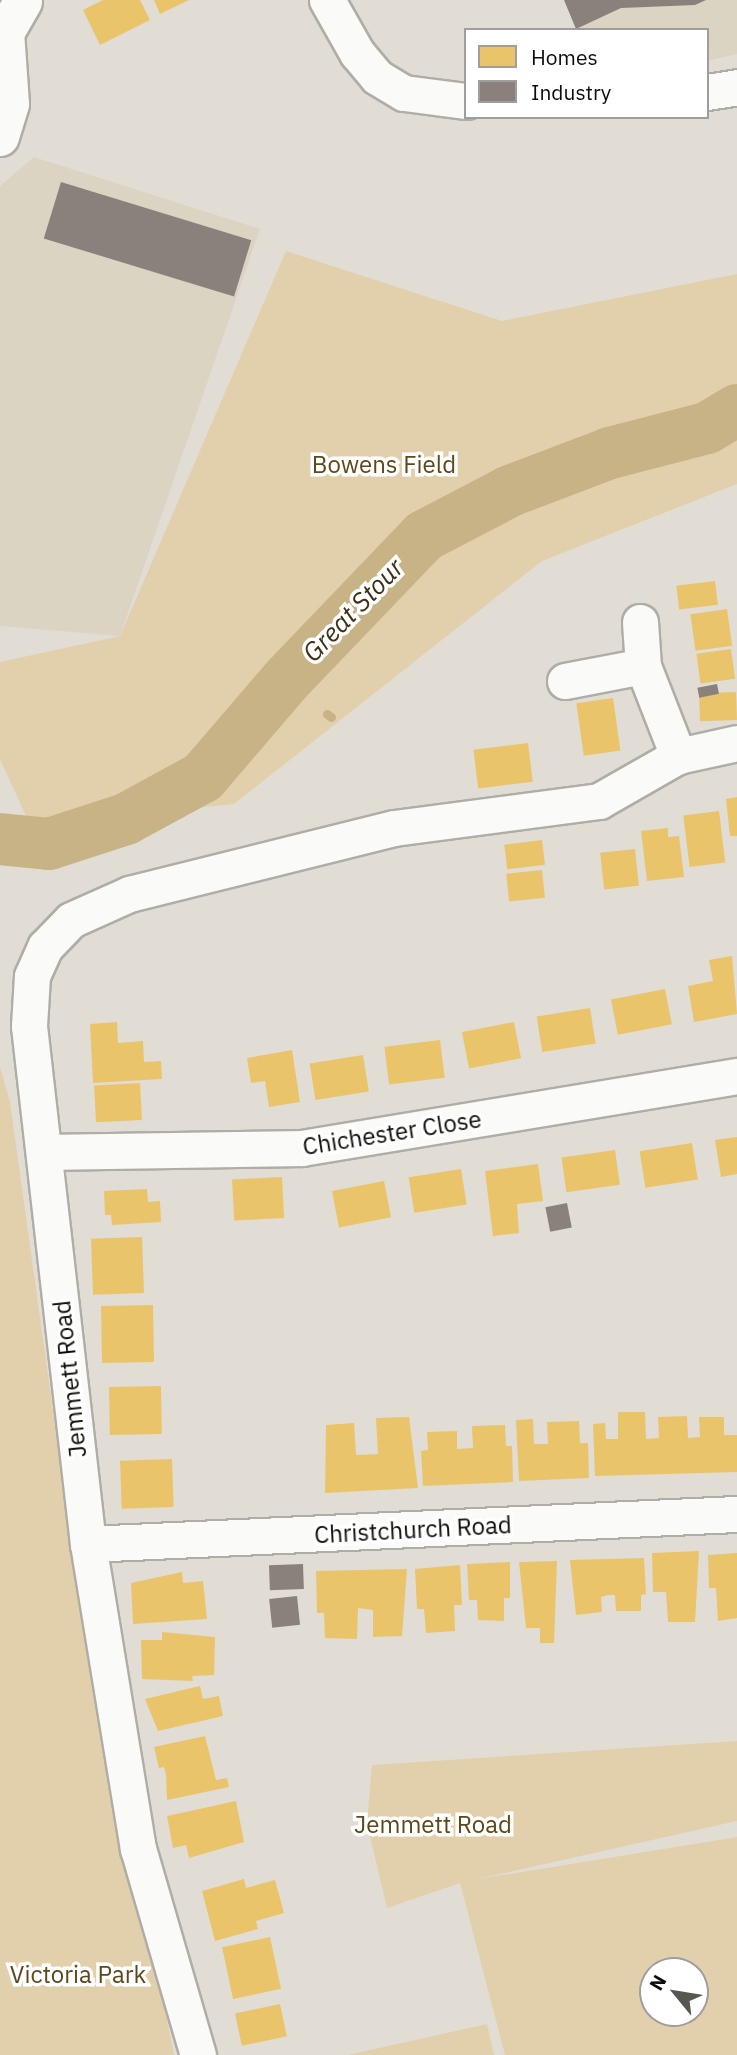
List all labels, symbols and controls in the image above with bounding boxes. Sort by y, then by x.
legend [464,28,709,119]
text: Homes [531,43,598,71]
text: Industry [531,78,611,106]
park label: Bowens Field [312,451,456,479]
water label: Great Stour [296,552,410,668]
street label: Chichester Close [301,1105,483,1161]
street label: Jemmett Road [47,1299,93,1459]
street label: Christchurch Road [314,1510,512,1550]
park label: Jemmett Road [354,1811,512,1839]
north arrow [639,1957,709,2027]
park label: Victoria Park [10,1961,146,1989]
text: N [644,1971,671,1994]

